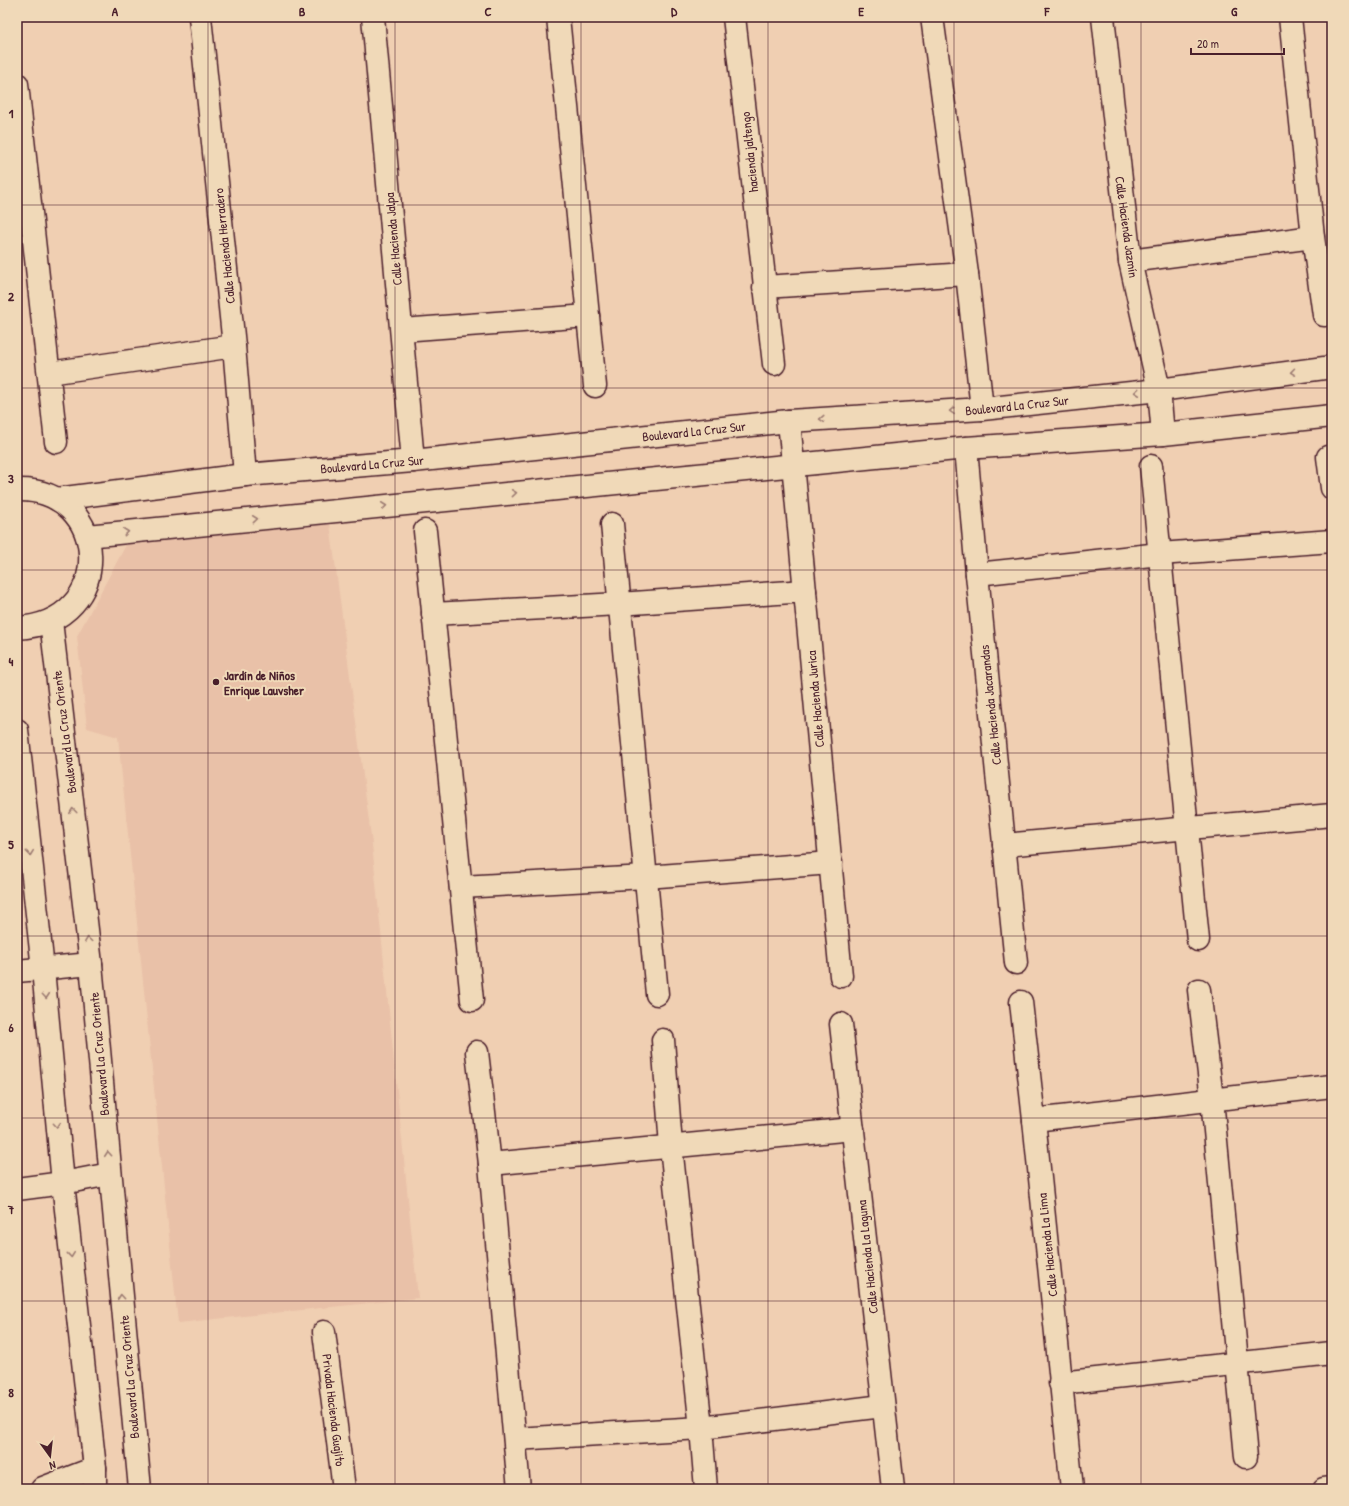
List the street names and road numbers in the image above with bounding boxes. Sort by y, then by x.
street label: hacienda jaltengo [736,111,762,193]
street label: Calle Hacienda Jazmín [1111,175,1143,279]
street label: Calle Hacienda Herradero [209,187,239,305]
street label: Calle Hacienda Jalpa [380,192,406,286]
street label: Boulevard La Cruz Sur [964,391,1070,419]
street label: Boulevard La Cruz Sur [641,417,747,445]
street label: Boulevard La Cruz Sur [319,451,425,477]
street label: Calle Hacienda Jacarandas [975,644,1005,766]
street label: Calle Hacienda Jurica [802,650,828,748]
street label: Boulevard La Cruz Oriente [48,670,80,794]
street label: Boulevard La Cruz Oriente [85,992,113,1116]
street label: Calle Hacienda La Lima [1033,1192,1061,1298]
street label: Calle Hacienda La Laguna [852,1199,882,1315]
street label: Boulevard La Cruz Oriente [115,1315,143,1439]
street label: Privada Hacienda Guajito [318,1353,350,1467]

